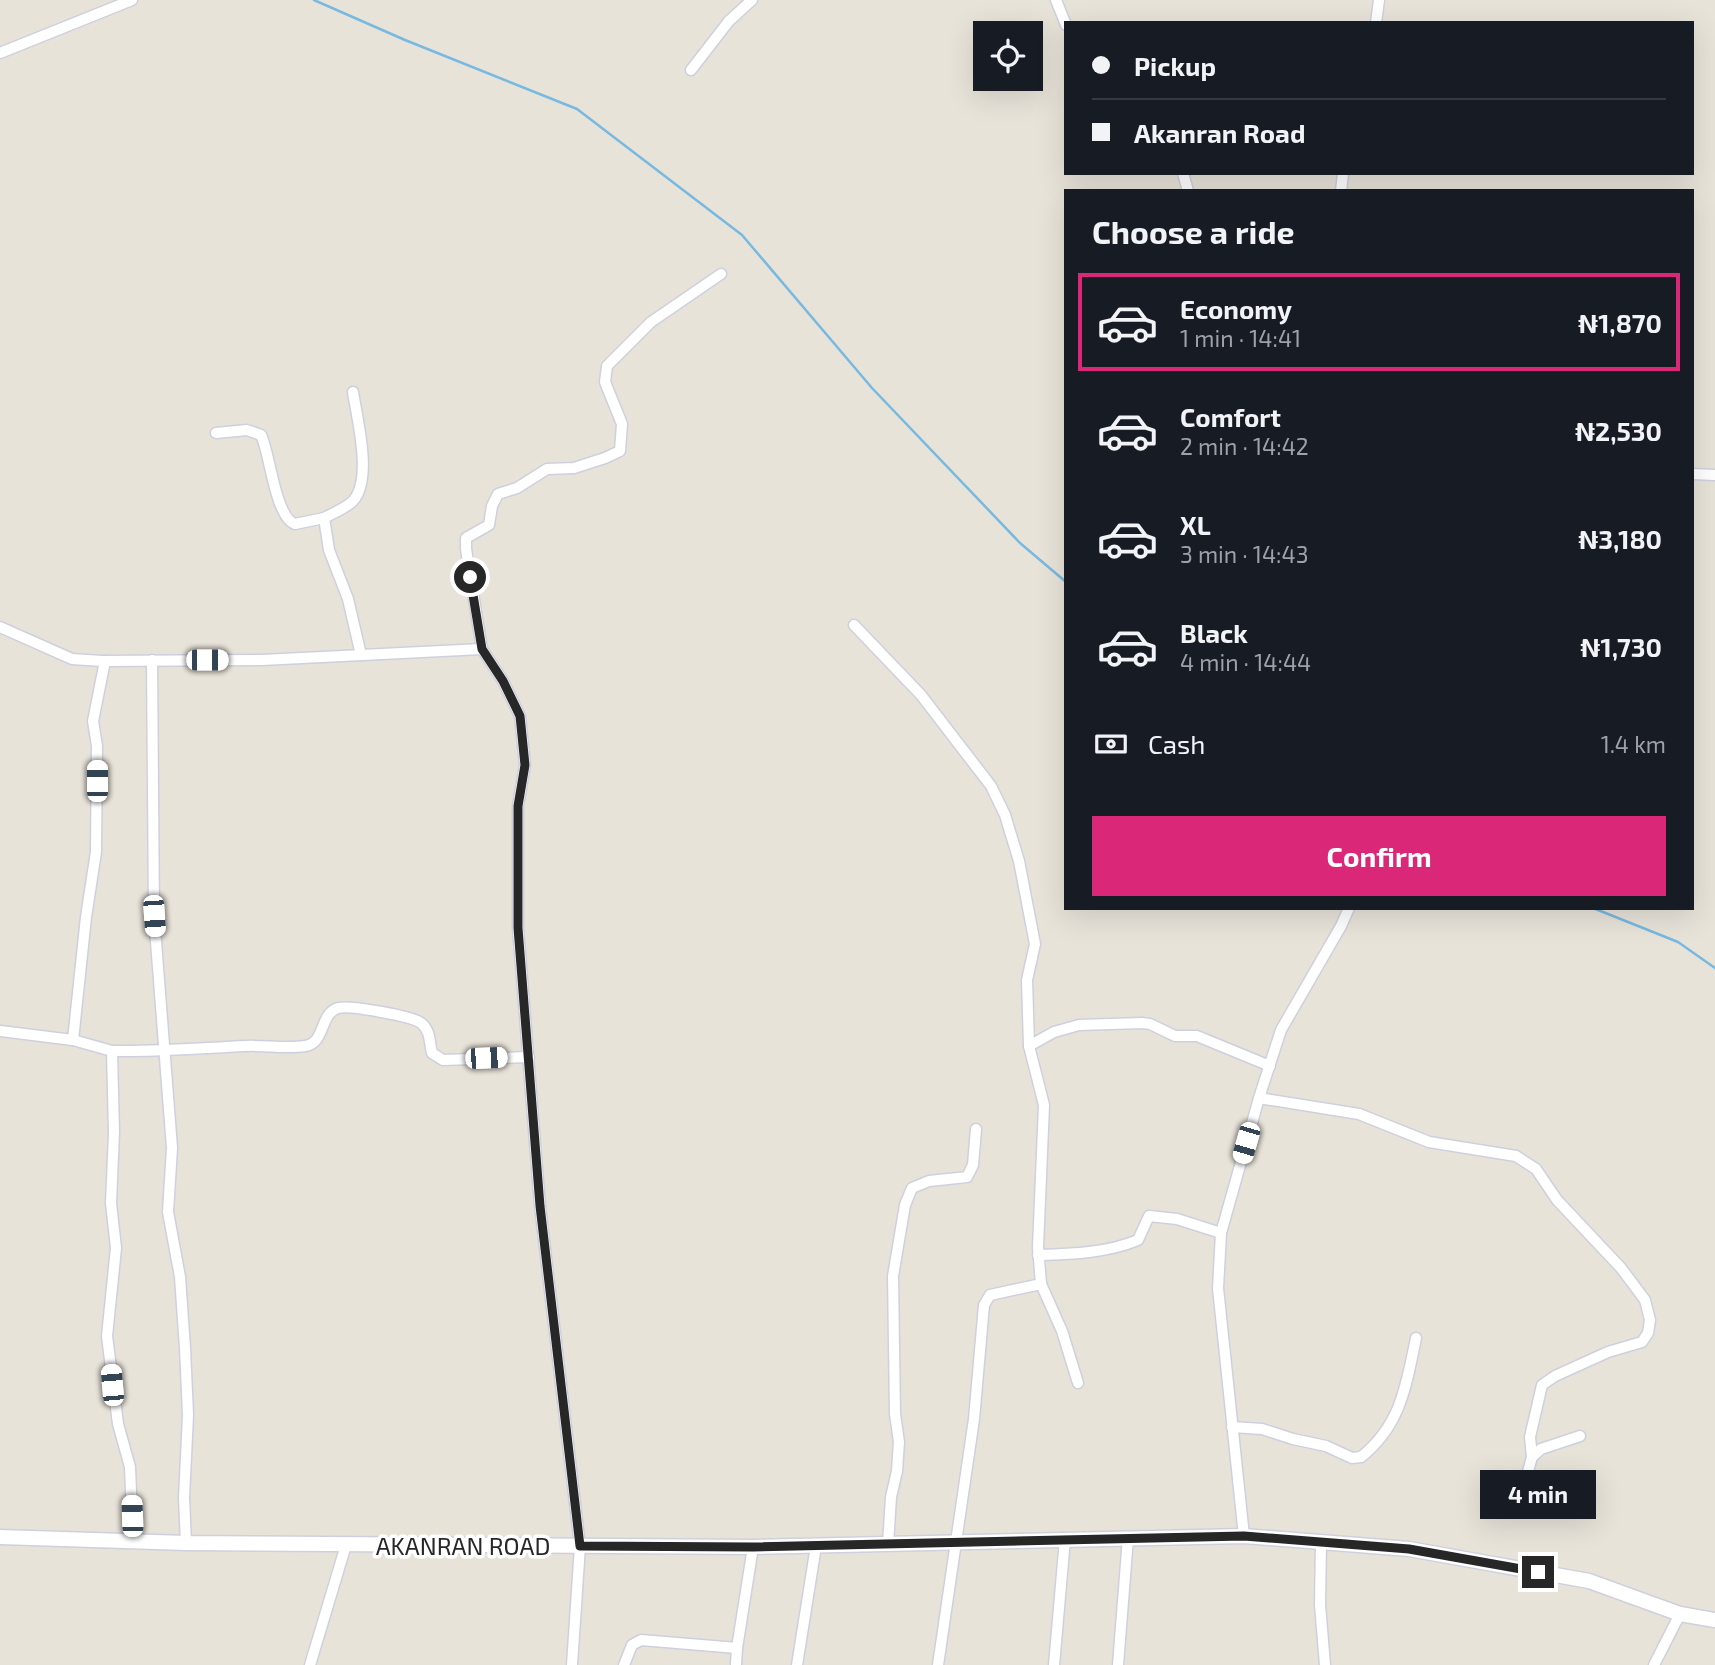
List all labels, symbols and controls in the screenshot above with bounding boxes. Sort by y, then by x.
map controls [973,21,1043,91]
button: locate [973,21,1043,91]
text: Pickup [1134,50,1216,81]
text: Akanran Road [1134,117,1305,148]
text: Choose a ride [1092,212,1295,250]
icon: car [1096,291,1159,354]
text: Economy [1180,293,1292,324]
text: ₦1,870 [1578,307,1662,338]
text: 1 min · 14:41 [1180,324,1301,352]
icon: car [1096,399,1159,462]
text: Comfort [1180,401,1281,432]
text: ₦2,530 [1575,415,1662,446]
text: 2 min · 14:42 [1180,432,1309,460]
icon: car [1096,507,1159,570]
text: XL [1180,509,1211,540]
text: ₦3,180 [1578,523,1662,554]
text: 3 min · 14:43 [1180,540,1308,568]
route start [454,561,486,593]
icon: car [1096,615,1159,678]
text: Black [1180,617,1248,648]
text: ₦1,730 [1580,631,1662,662]
text: 4 min · 14:44 [1180,648,1311,676]
car [187,650,229,671]
icon: cash [1092,725,1130,763]
text: Cash [1148,728,1205,759]
text: 1.4 km [1601,730,1666,758]
car [87,760,108,802]
button: Confirm [1092,816,1666,896]
car [143,894,166,938]
car [465,1047,508,1069]
car [1231,1120,1262,1166]
car [100,1363,125,1407]
callout: 4 min [1480,1470,1596,1520]
text: 4 min [1508,1480,1568,1508]
car [121,1495,144,1537]
street label: AKANRAN ROAD [376,1531,550,1560]
route end [1522,1556,1554,1588]

